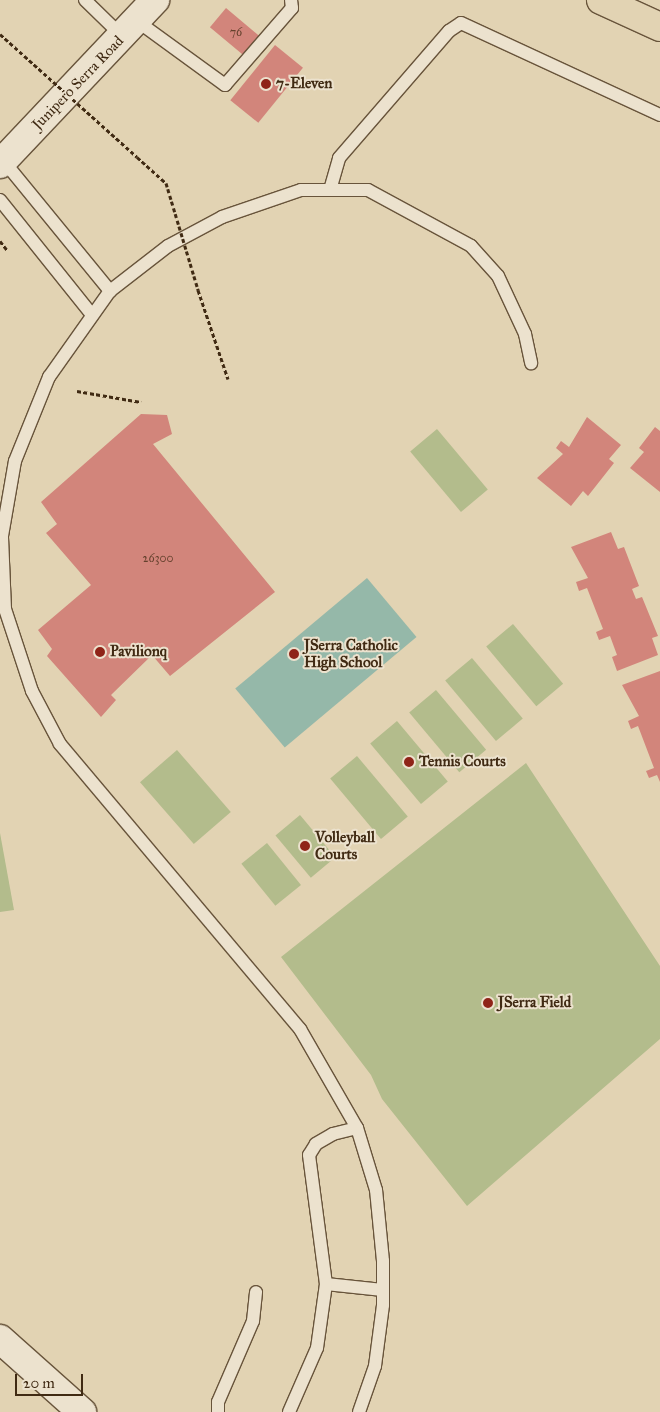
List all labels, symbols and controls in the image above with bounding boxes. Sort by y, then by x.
house number: 76 [230,26,242,40]
street label: Junipero Serra Road [29,32,127,134]
place label: 7-Eleven [276,75,332,93]
marker: 7-Eleven [260,78,272,90]
house number: 26300 [143,552,173,566]
place label: JSerra Catholic High School [304,636,398,671]
place label: Pavilionq [110,643,167,661]
marker: Pavilionq [94,646,106,658]
marker: JSerra Catholic High School [288,648,300,660]
place label: Tennis Courts [419,753,506,771]
marker: Tennis Courts [403,756,415,768]
place label: Volleyball Courts [315,828,375,863]
marker: Volleyball Courts [299,840,311,852]
place label: JSerra Field [498,994,571,1012]
marker: JSerra Field [482,997,494,1009]
scale bar [18,1364,85,1396]
text: 20 m [23,1374,55,1392]

